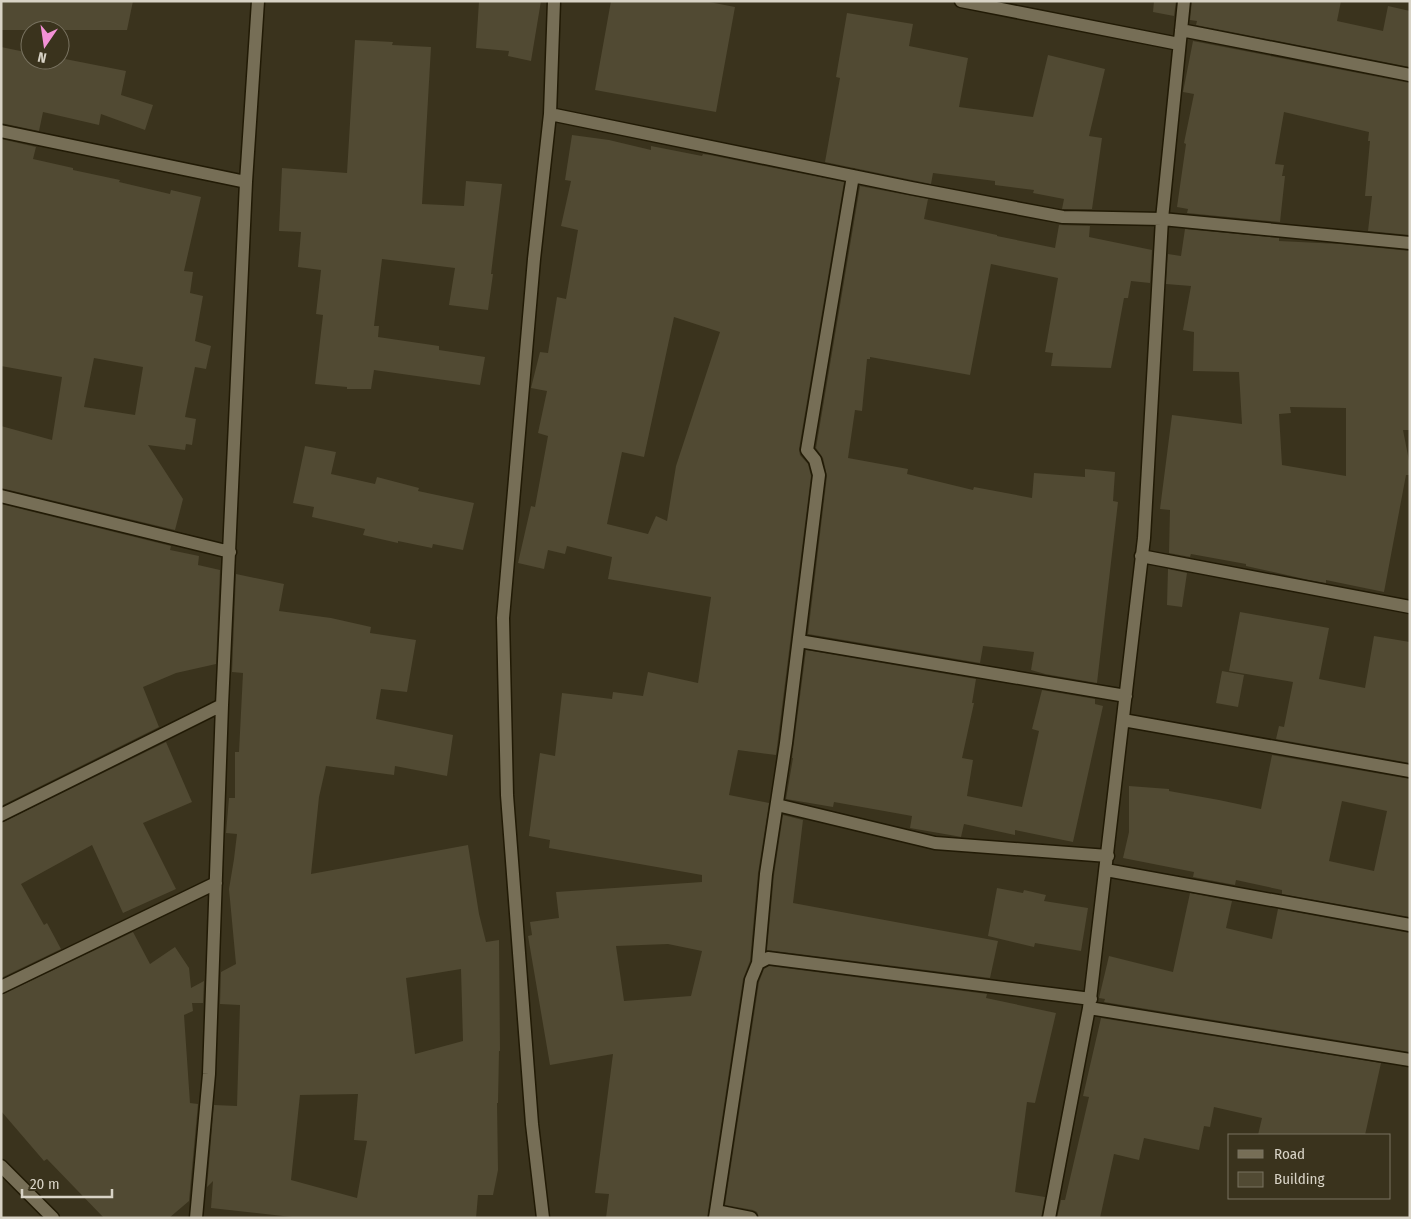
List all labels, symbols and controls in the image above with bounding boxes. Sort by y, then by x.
north arrow [20,20,70,70]
text: N [36,48,48,66]
legend [1228,1134,1391,1199]
text: Road [1274,1145,1305,1163]
scale bar [22,1166,112,1198]
text: Building [1274,1170,1325,1188]
text: 20 m [30,1175,60,1193]

